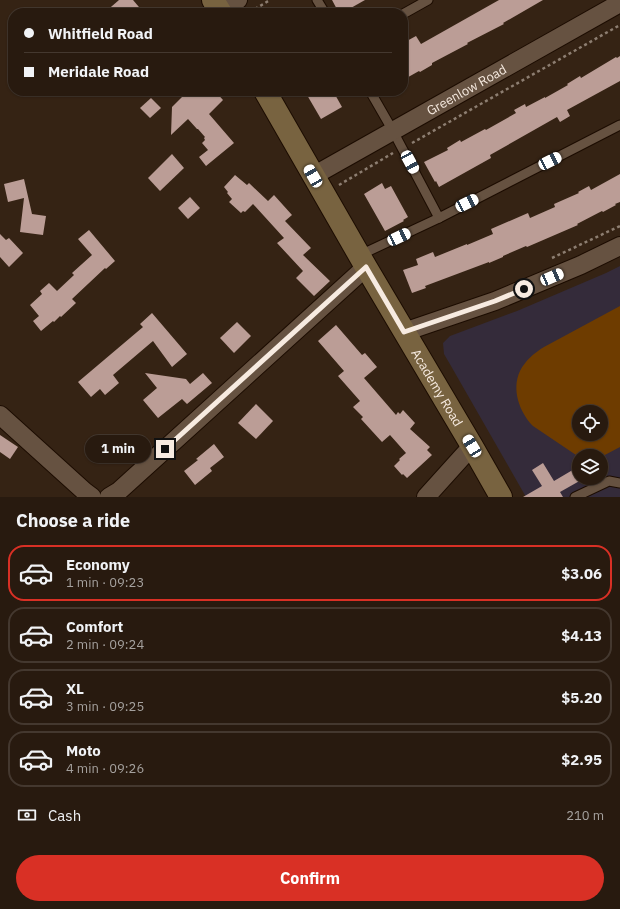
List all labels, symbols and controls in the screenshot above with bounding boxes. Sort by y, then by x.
text: Whitfield Road [48,24,153,43]
street label: Greenlow Road [423,60,509,119]
text: Meridale Road [48,62,149,81]
car [399,149,421,175]
car [537,150,563,172]
car [302,163,324,189]
car [454,192,480,214]
car [386,226,412,248]
car [539,267,565,287]
route start [515,280,533,298]
street label: Academy Road [408,346,467,429]
map controls [572,405,608,485]
button: locate [572,405,608,441]
car [461,433,483,459]
callout: 1 min [85,435,151,463]
text: 1 min [101,440,135,457]
route end [156,440,174,458]
button: layers [572,449,608,485]
text: Choose a ride [16,509,130,532]
icon: car [18,555,54,591]
text: Economy [66,555,130,574]
text: $3.06 [561,564,602,583]
text: 1 min · 09:23 [66,574,144,591]
icon: car [18,617,54,653]
text: Comfort [66,617,123,636]
text: $4.13 [561,626,602,645]
text: 2 min · 09:24 [66,636,144,653]
icon: car [18,679,54,715]
text: XL [66,679,84,698]
text: $5.20 [561,688,602,707]
text: 3 min · 09:25 [66,698,144,715]
icon: car [18,741,54,777]
text: Moto [66,741,101,760]
text: $2.95 [561,750,602,769]
text: 4 min · 09:26 [66,760,144,777]
icon: cash [16,804,38,826]
text: Cash [48,806,81,825]
text: 210 m [566,807,604,824]
button: Confirm [16,855,604,901]

